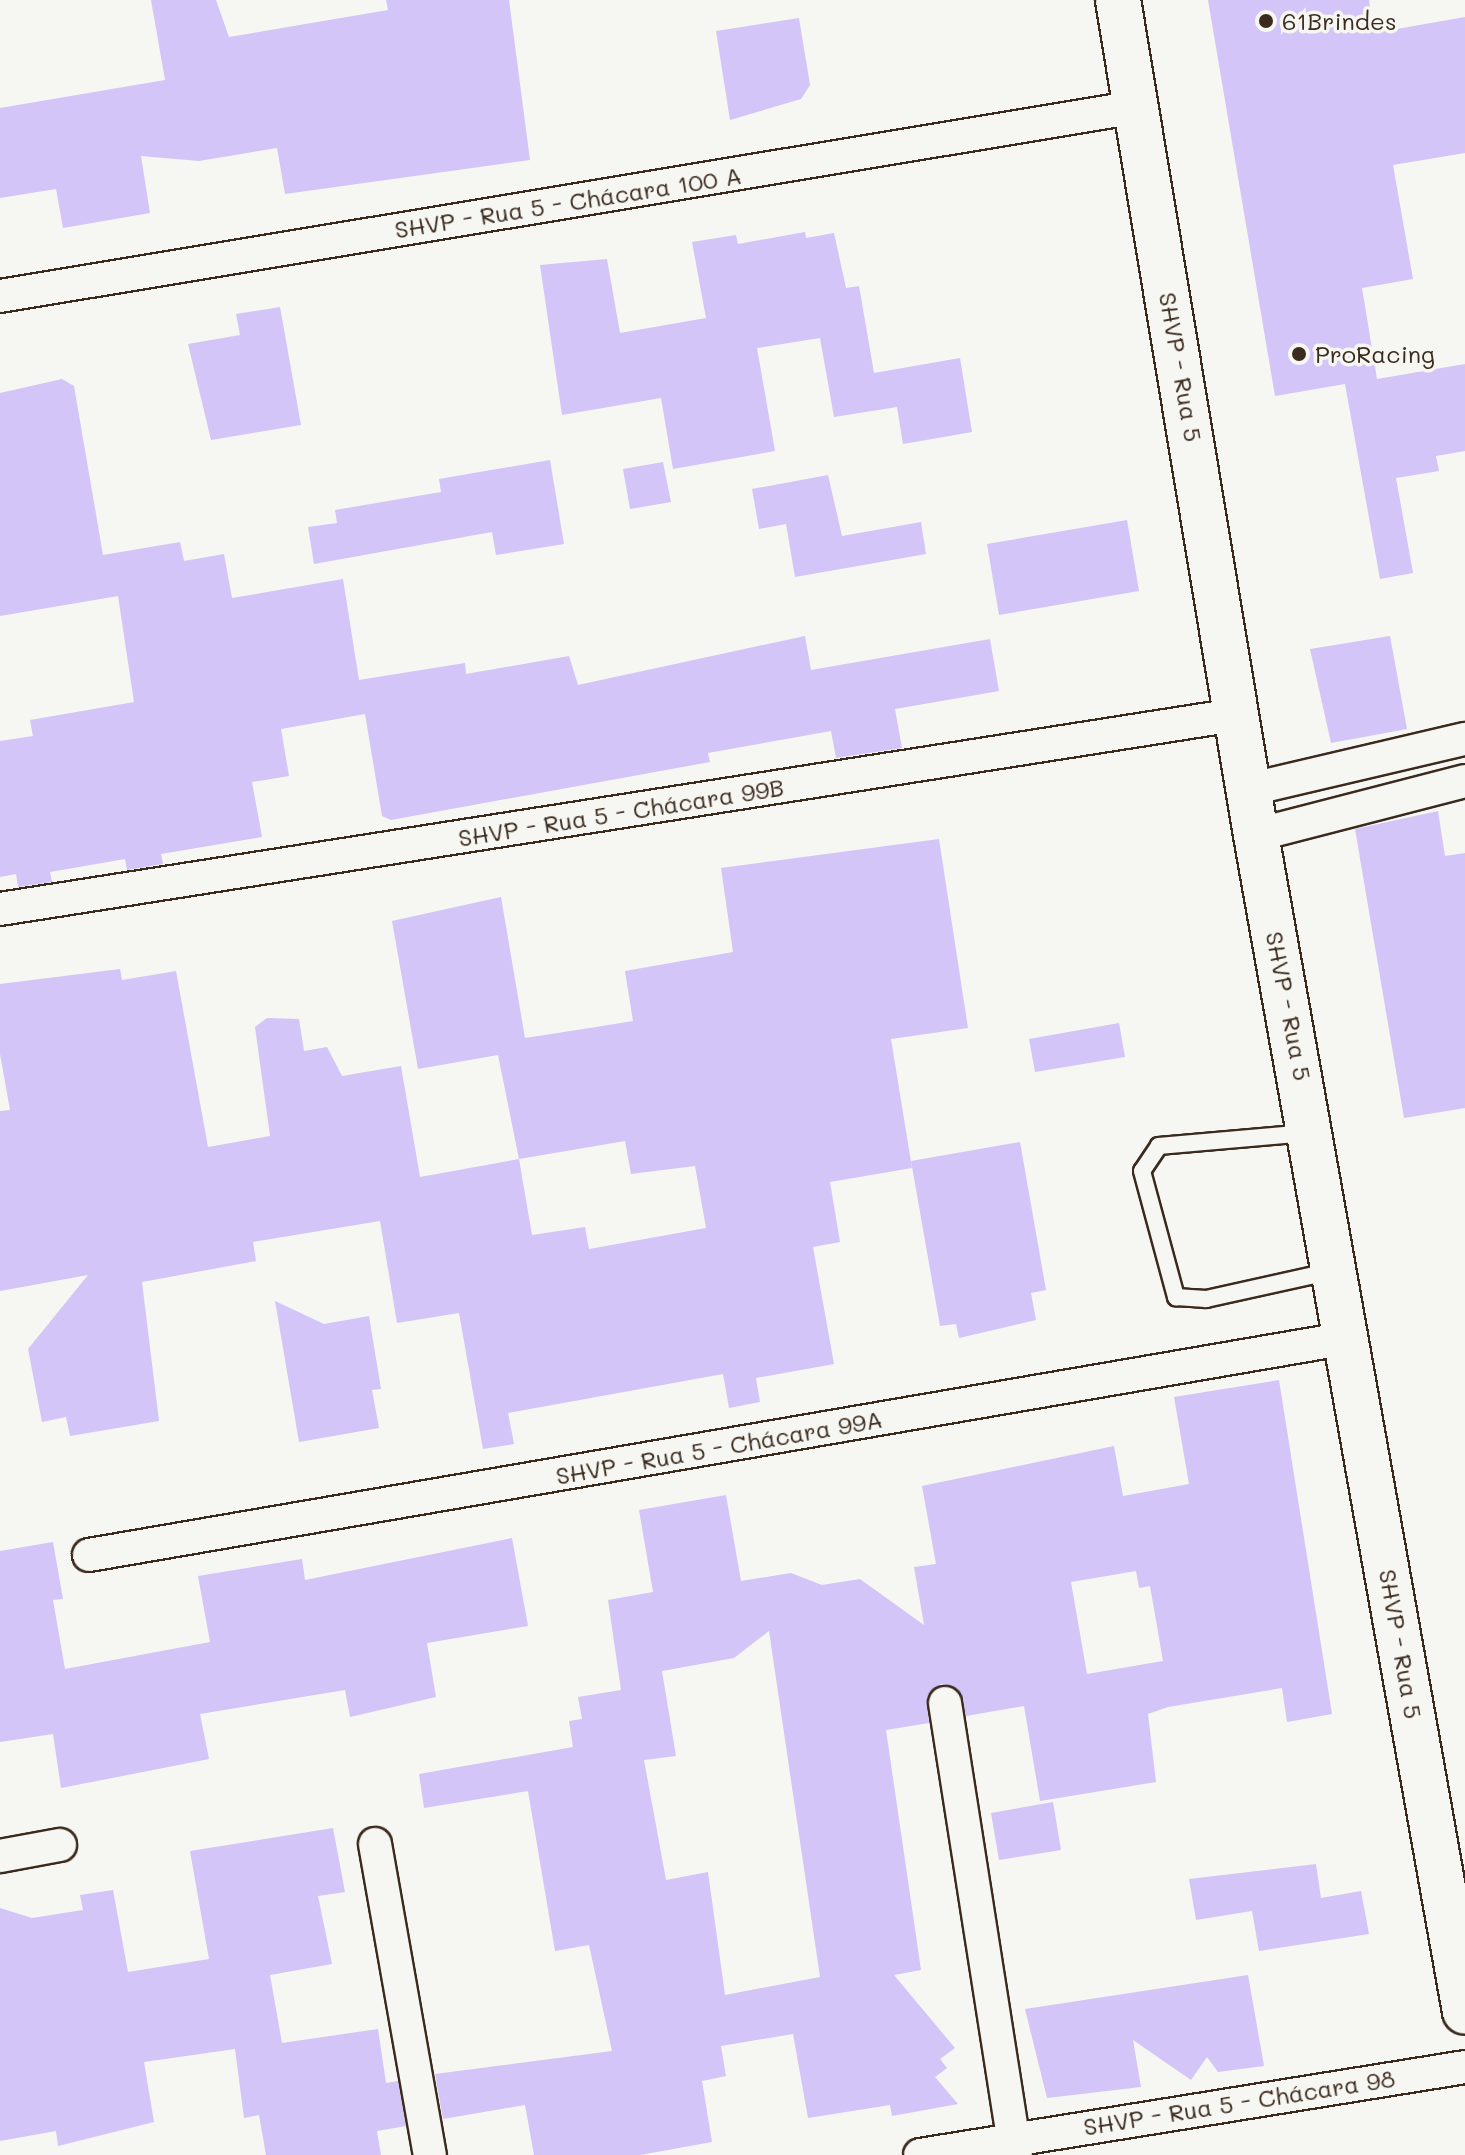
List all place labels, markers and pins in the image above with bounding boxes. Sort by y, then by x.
place label: 61Brindes [1282,7,1397,35]
marker: 61Brindes [1257,12,1275,30]
place label: ProRacing [1315,340,1435,368]
marker: ProRacing [1290,345,1308,363]

